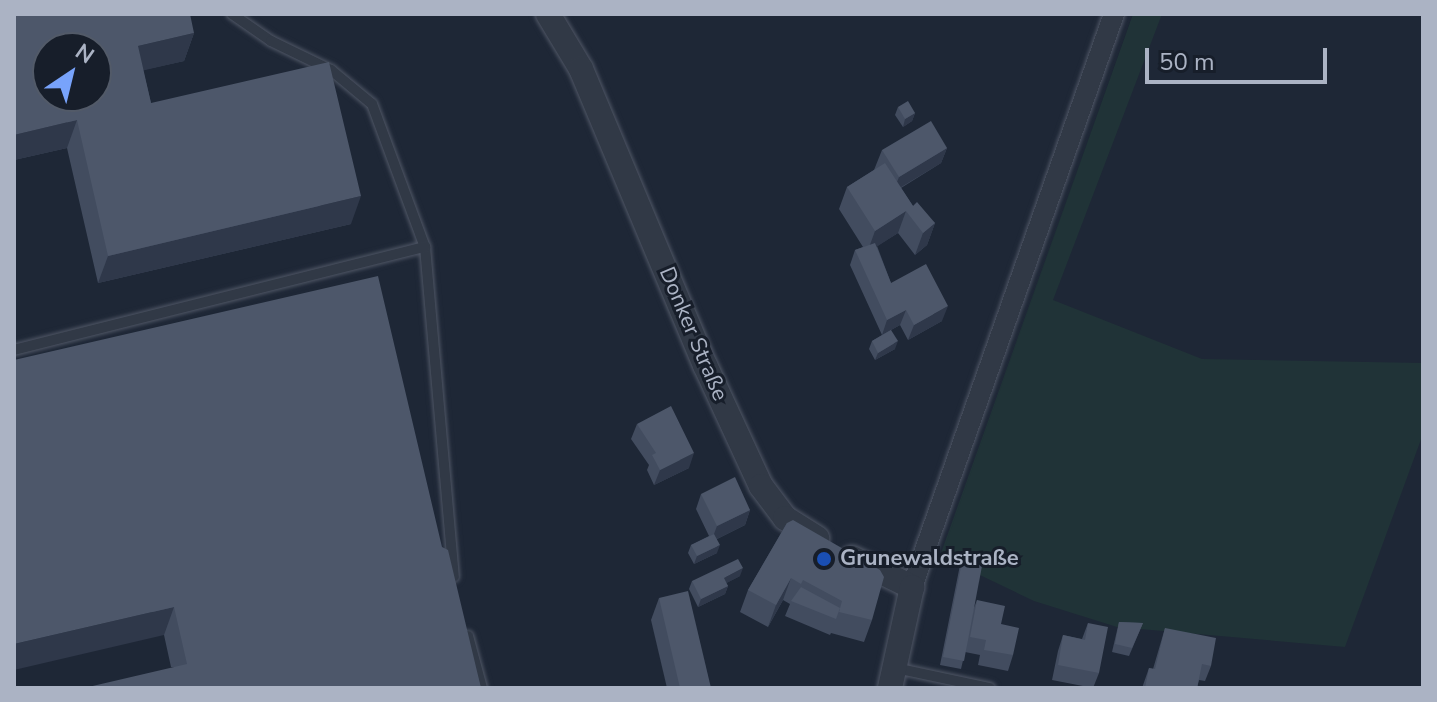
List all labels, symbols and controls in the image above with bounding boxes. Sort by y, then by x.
north arrow [32,32,112,112]
scale bar [1149,32,1331,82]
text: N [69,37,100,71]
text: 50 m [1159,46,1215,78]
street label: Donker Straße [653,263,733,405]
place label: Grunewaldstraße [840,546,1019,572]
marker: Grunewaldstraße [815,550,833,568]

